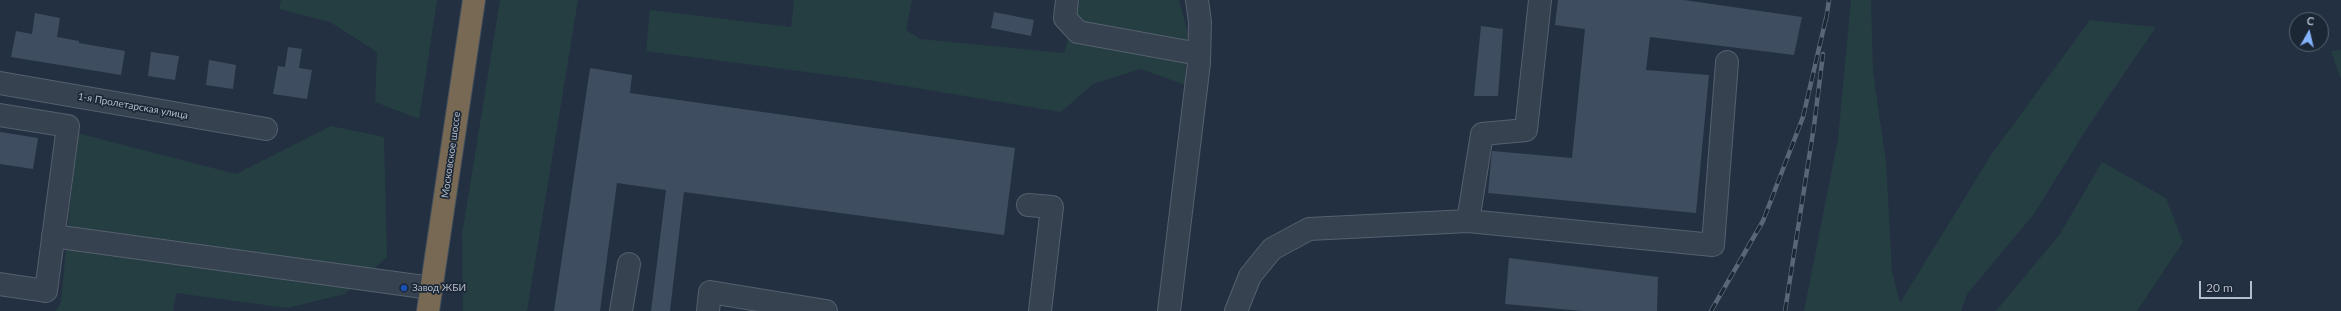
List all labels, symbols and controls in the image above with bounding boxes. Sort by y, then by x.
north arrow [2289,12,2329,52]
text: С [2306,14,2315,28]
street label: 1-я Пролетарская улица [77,90,189,122]
street label: Московское шоссе [439,111,463,199]
scale bar [2201,273,2254,299]
text: 20 m [2206,280,2233,295]
place label: Завод ЖБИ [412,282,466,294]
marker: Завод ЖБИ [399,283,409,293]

